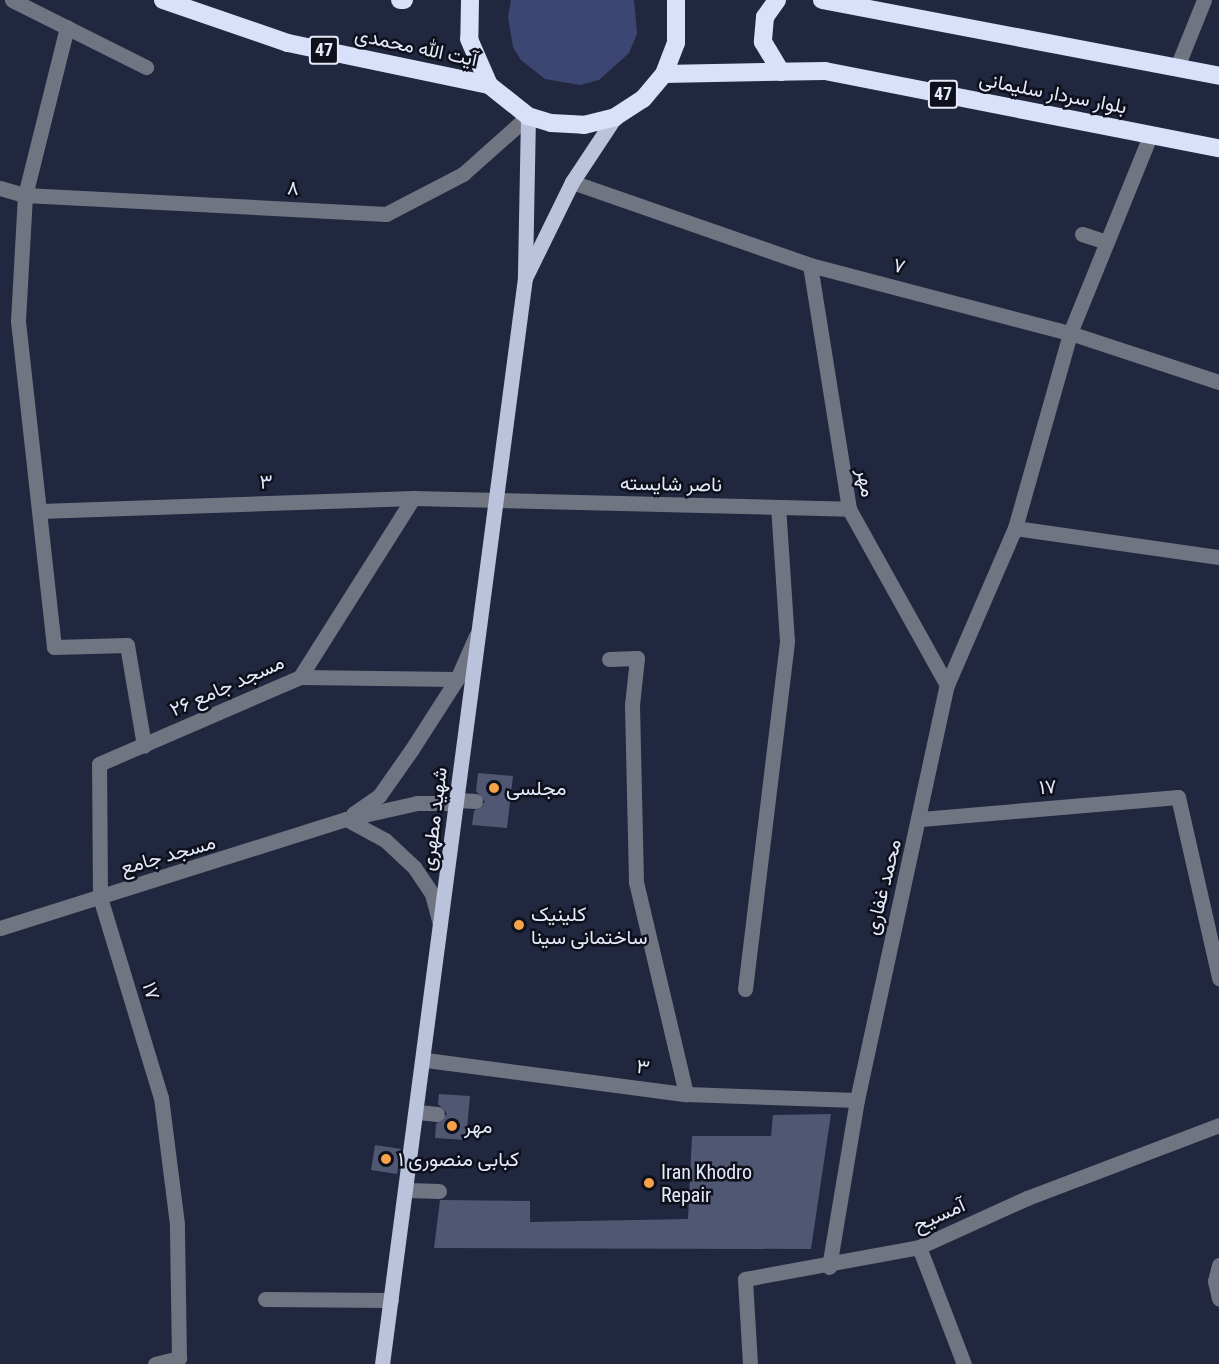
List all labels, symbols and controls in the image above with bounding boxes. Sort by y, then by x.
street label: آیت الله محمدی [353,22,479,72]
road number: 47 [308,35,340,65]
street label: بلوار سردار سلیمانی [977,67,1129,119]
road number: 47 [926,79,960,109]
street label: ۸ [286,176,300,200]
street label: ۷ [890,253,908,279]
street label: مهر [852,467,880,499]
street label: ۳ [259,470,273,494]
street label: ناصر شایسته [620,471,722,497]
street label: ۲۶ مسجد جامع [166,650,288,722]
street label: شهید مطهری [416,766,452,872]
street label: ۱۷ [1038,774,1058,800]
place label: مجلسی [506,776,567,800]
marker: مجلسی [487,781,501,795]
street label: مسجد جامع [118,830,218,880]
street label: محمد غفاری [860,837,906,937]
place label: کلینیک ساختمانی سینا [531,902,648,949]
marker: کلینیک ساختمانی سینا [512,918,526,932]
street label: ۱۷ [137,979,165,1003]
street label: ۳ [635,1054,651,1080]
place label: مهر [464,1114,492,1138]
marker: مهر [445,1119,459,1133]
place label: کبابی منصوری ۱ [398,1147,519,1171]
marker: کبابی منصوری ۱ [379,1152,393,1166]
place label: Iran Khodro Repair [661,1160,752,1207]
marker: Iran Khodro Repair [642,1176,656,1190]
street label: آمسیح [909,1193,969,1237]

